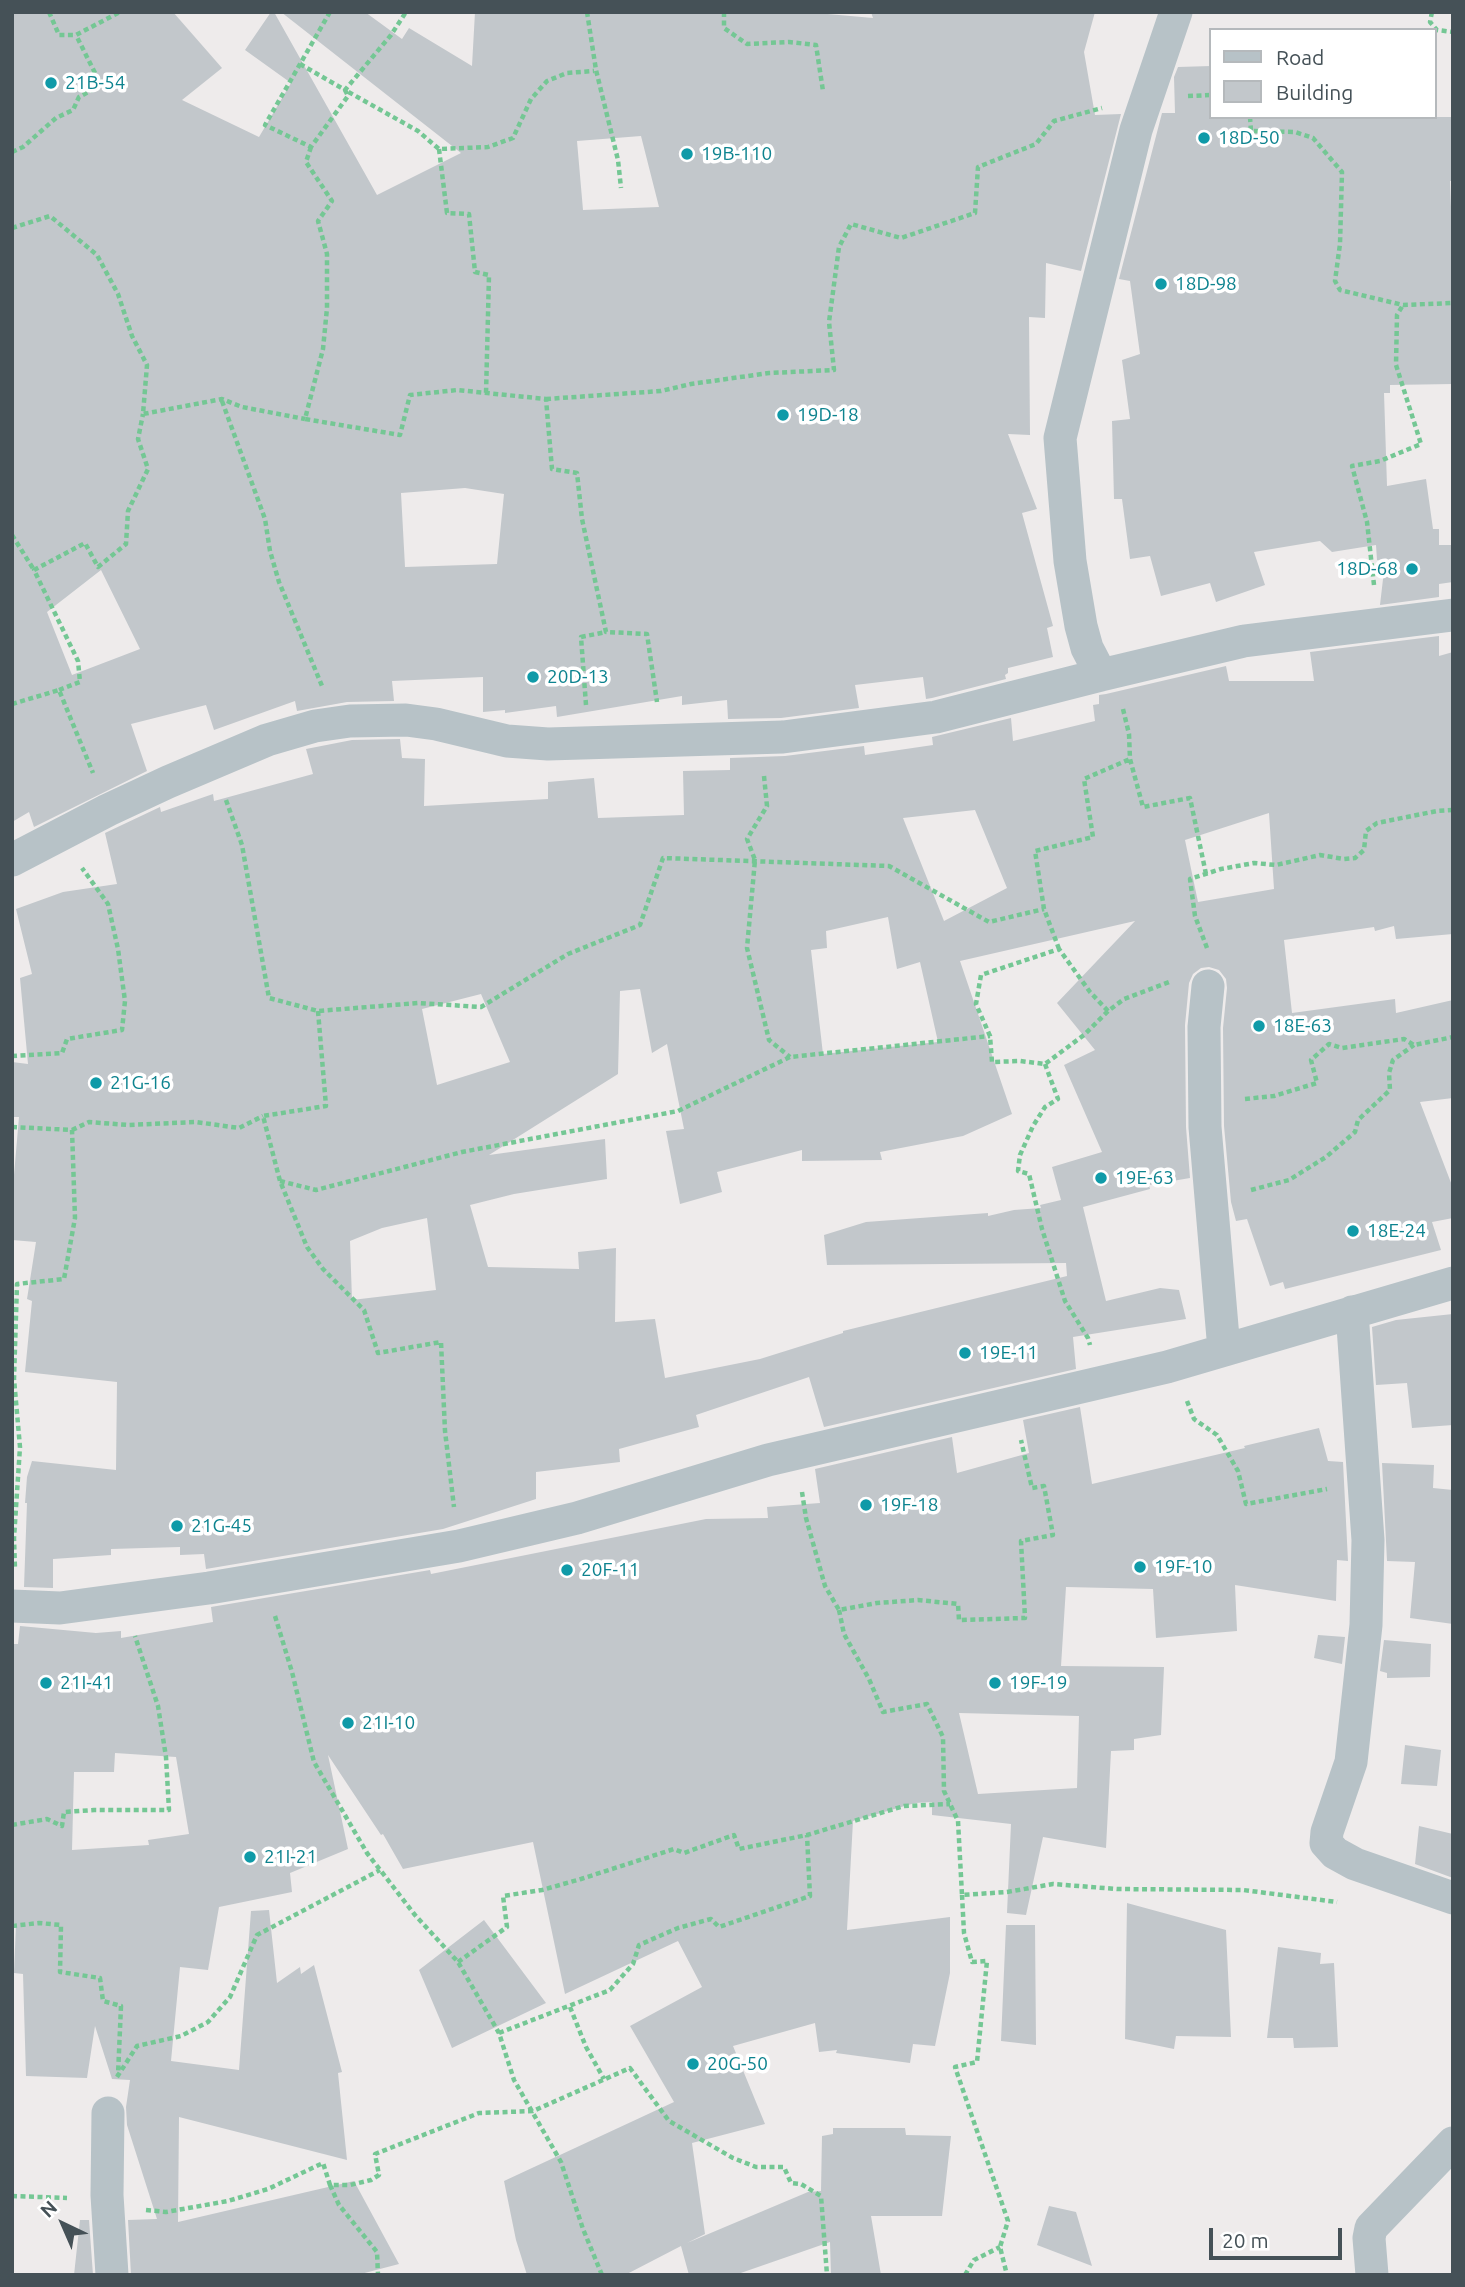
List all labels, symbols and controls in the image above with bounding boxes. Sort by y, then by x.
legend [1210,28,1437,119]
text: Road [1276,45,1324,69]
place label: 21B-54 [65,72,125,94]
marker: 21B-54 [43,75,59,91]
text: Building [1276,80,1353,104]
place label: 18D-50 [1218,127,1280,149]
marker: 18D-50 [1196,130,1212,146]
place label: 19B-110 [701,143,772,165]
marker: 19B-110 [679,146,695,162]
place label: 18D-98 [1175,273,1237,295]
marker: 18D-98 [1153,276,1169,292]
place label: 19D-18 [797,404,859,426]
marker: 19D-18 [775,407,791,423]
place label: 18D-68 [1336,558,1398,580]
marker: 18D-68 [1404,561,1420,577]
place label: 20D-13 [547,666,609,688]
marker: 20D-13 [525,669,541,685]
place label: 18E-63 [1273,1015,1332,1037]
marker: 18E-63 [1251,1018,1267,1034]
place label: 21G-16 [110,1072,171,1094]
marker: 21G-16 [88,1075,104,1091]
place label: 19E-63 [1115,1167,1174,1189]
marker: 19E-63 [1093,1170,1109,1186]
place label: 18E-24 [1367,1220,1426,1242]
marker: 18E-24 [1345,1223,1361,1239]
place label: 19E-11 [979,1342,1038,1364]
marker: 19E-11 [957,1345,973,1361]
place label: 19F-18 [880,1494,938,1516]
marker: 19F-18 [858,1497,874,1513]
place label: 21G-45 [191,1515,252,1537]
marker: 21G-45 [169,1518,185,1534]
place label: 19F-10 [1154,1556,1212,1578]
place label: 20F-11 [581,1559,639,1581]
marker: 19F-10 [1132,1559,1148,1575]
marker: 20F-11 [559,1562,575,1578]
place label: 21I-41 [60,1672,113,1694]
place label: 19F-19 [1009,1672,1067,1694]
marker: 21I-41 [38,1675,54,1691]
marker: 19F-19 [987,1675,1003,1691]
place label: 21I-10 [362,1712,415,1734]
marker: 21I-10 [340,1715,356,1731]
place label: 21I-21 [264,1846,317,1868]
marker: 21I-21 [242,1849,258,1865]
place label: 20G-50 [707,2053,768,2075]
marker: 20G-50 [685,2056,701,2072]
north arrow [28,2189,98,2259]
text: N [36,2196,61,2222]
scale bar [1213,2214,1346,2258]
text: 20 m [1222,2228,1269,2252]

